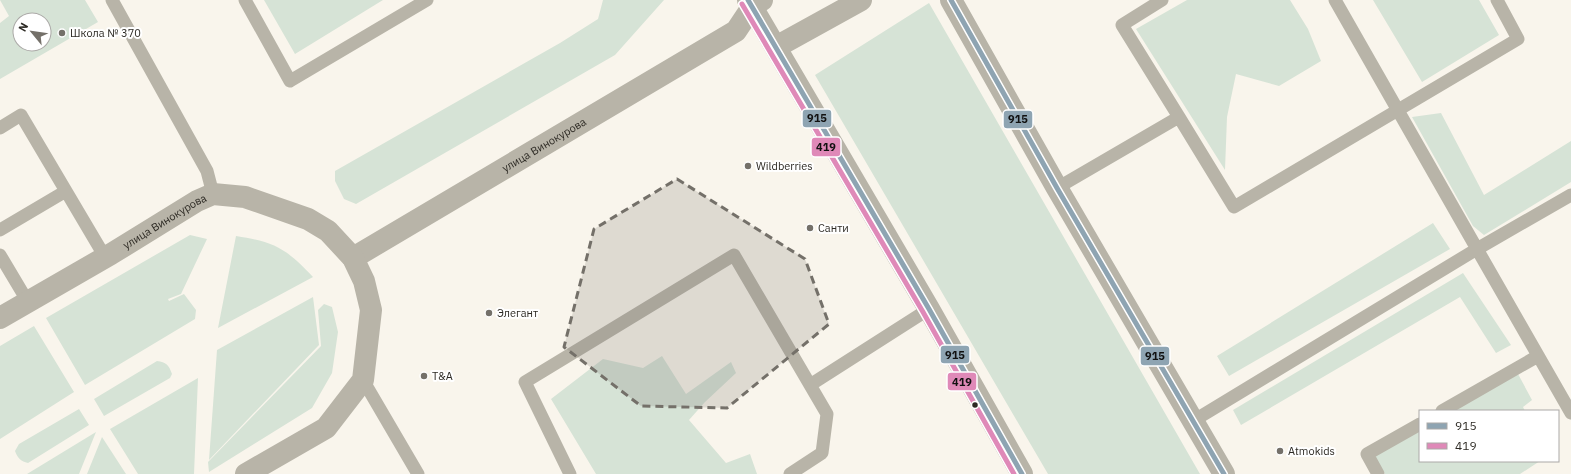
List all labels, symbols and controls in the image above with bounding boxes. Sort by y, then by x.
north arrow [12,12,52,52]
text: N [15,20,31,34]
place label: Школа № 370 [70,26,141,40]
marker: Школа № 370 [57,28,67,38]
line badge: 915 [802,109,832,128]
line badge: 915 [1003,110,1033,129]
text: 915 [807,111,827,125]
text: 915 [1008,112,1028,126]
street label: улица Винокурова [499,114,589,175]
line badge: 419 [811,137,841,157]
text: 419 [816,140,836,154]
place label: Wildberries [756,159,813,173]
marker: Wildberries [743,161,753,171]
street label: улица Винокурова [120,191,209,252]
place label: Санти [818,221,849,235]
marker: Санти [805,223,815,233]
place label: Элегант [497,306,538,320]
marker: Элегант [484,308,494,318]
line badge: 915 [940,345,970,364]
line badge: 915 [1140,346,1170,366]
text: 915 [945,348,965,362]
text: 915 [1145,349,1165,363]
place label: T&A [432,369,453,383]
marker: T&A [419,371,429,381]
line badge: 419 [947,372,977,391]
text: 419 [952,375,972,389]
unlabelled marker [970,400,980,410]
legend [1419,410,1559,462]
text: 915 [1455,418,1477,433]
text: 419 [1455,438,1477,453]
place label: Atmokids [1288,444,1335,458]
marker: Atmokids [1275,446,1285,456]

